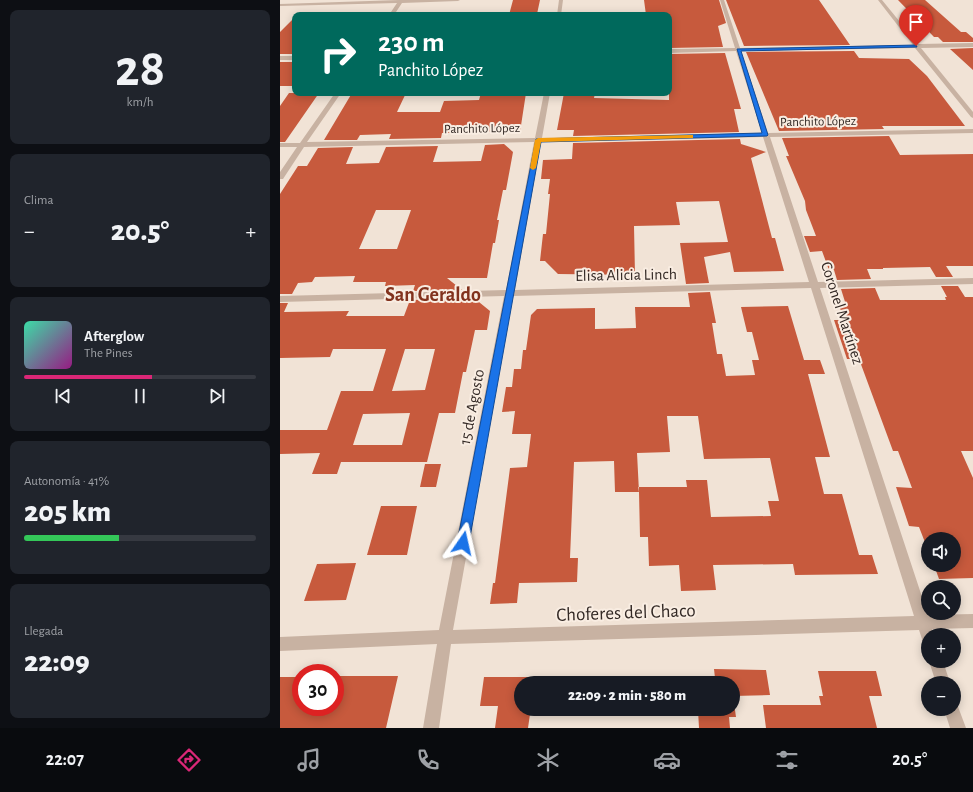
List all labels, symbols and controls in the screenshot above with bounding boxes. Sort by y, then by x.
pin [899,5,933,46]
icon: arrive [905,11,927,33]
icon: right [312,28,364,80]
text: 230 m [378,29,445,57]
text: 28 [115,43,165,95]
text: Panchito López [378,62,483,80]
text: km/h [127,96,153,109]
street label: Panchito López [780,115,856,129]
street label: Panchito López [444,122,520,136]
text: Clima [24,194,54,207]
text: 20.5° [111,216,169,246]
text: − [24,220,35,242]
text: + [245,220,256,242]
street label: Coronel Martínez [818,260,866,367]
street label: Elisa Alicia Linch [575,266,677,284]
district label: San Geraldo [385,285,481,305]
text: Afterglow [84,329,144,344]
text: The Pines [84,347,133,360]
street label: 15 de Agosto [457,368,487,446]
icon: previous [52,385,74,407]
icon: pause [129,385,151,407]
icon: next [206,385,228,407]
text: Autonomía · 41% [24,475,109,488]
text: 205 km [24,497,111,527]
position arrow [442,522,484,564]
map controls [921,532,961,716]
button: sound [921,532,961,572]
button: search [921,580,961,620]
street label: Choferes del Chaco [556,601,696,625]
text: Llegada [24,625,63,638]
button: + [921,628,961,668]
text: 22:09 [24,647,90,677]
speed limit sign: 30 [292,664,344,716]
button: − [921,676,961,716]
text: 22:09 · 2 min · 580 m [568,688,686,703]
icon: directions [175,746,203,774]
icon: music [295,746,323,774]
icon: phone [414,746,442,774]
icon: climate [534,746,562,774]
icon: car [653,746,681,774]
icon: filters [773,746,801,774]
text: 22:07 [46,751,84,769]
text: 20.5° [892,751,927,769]

